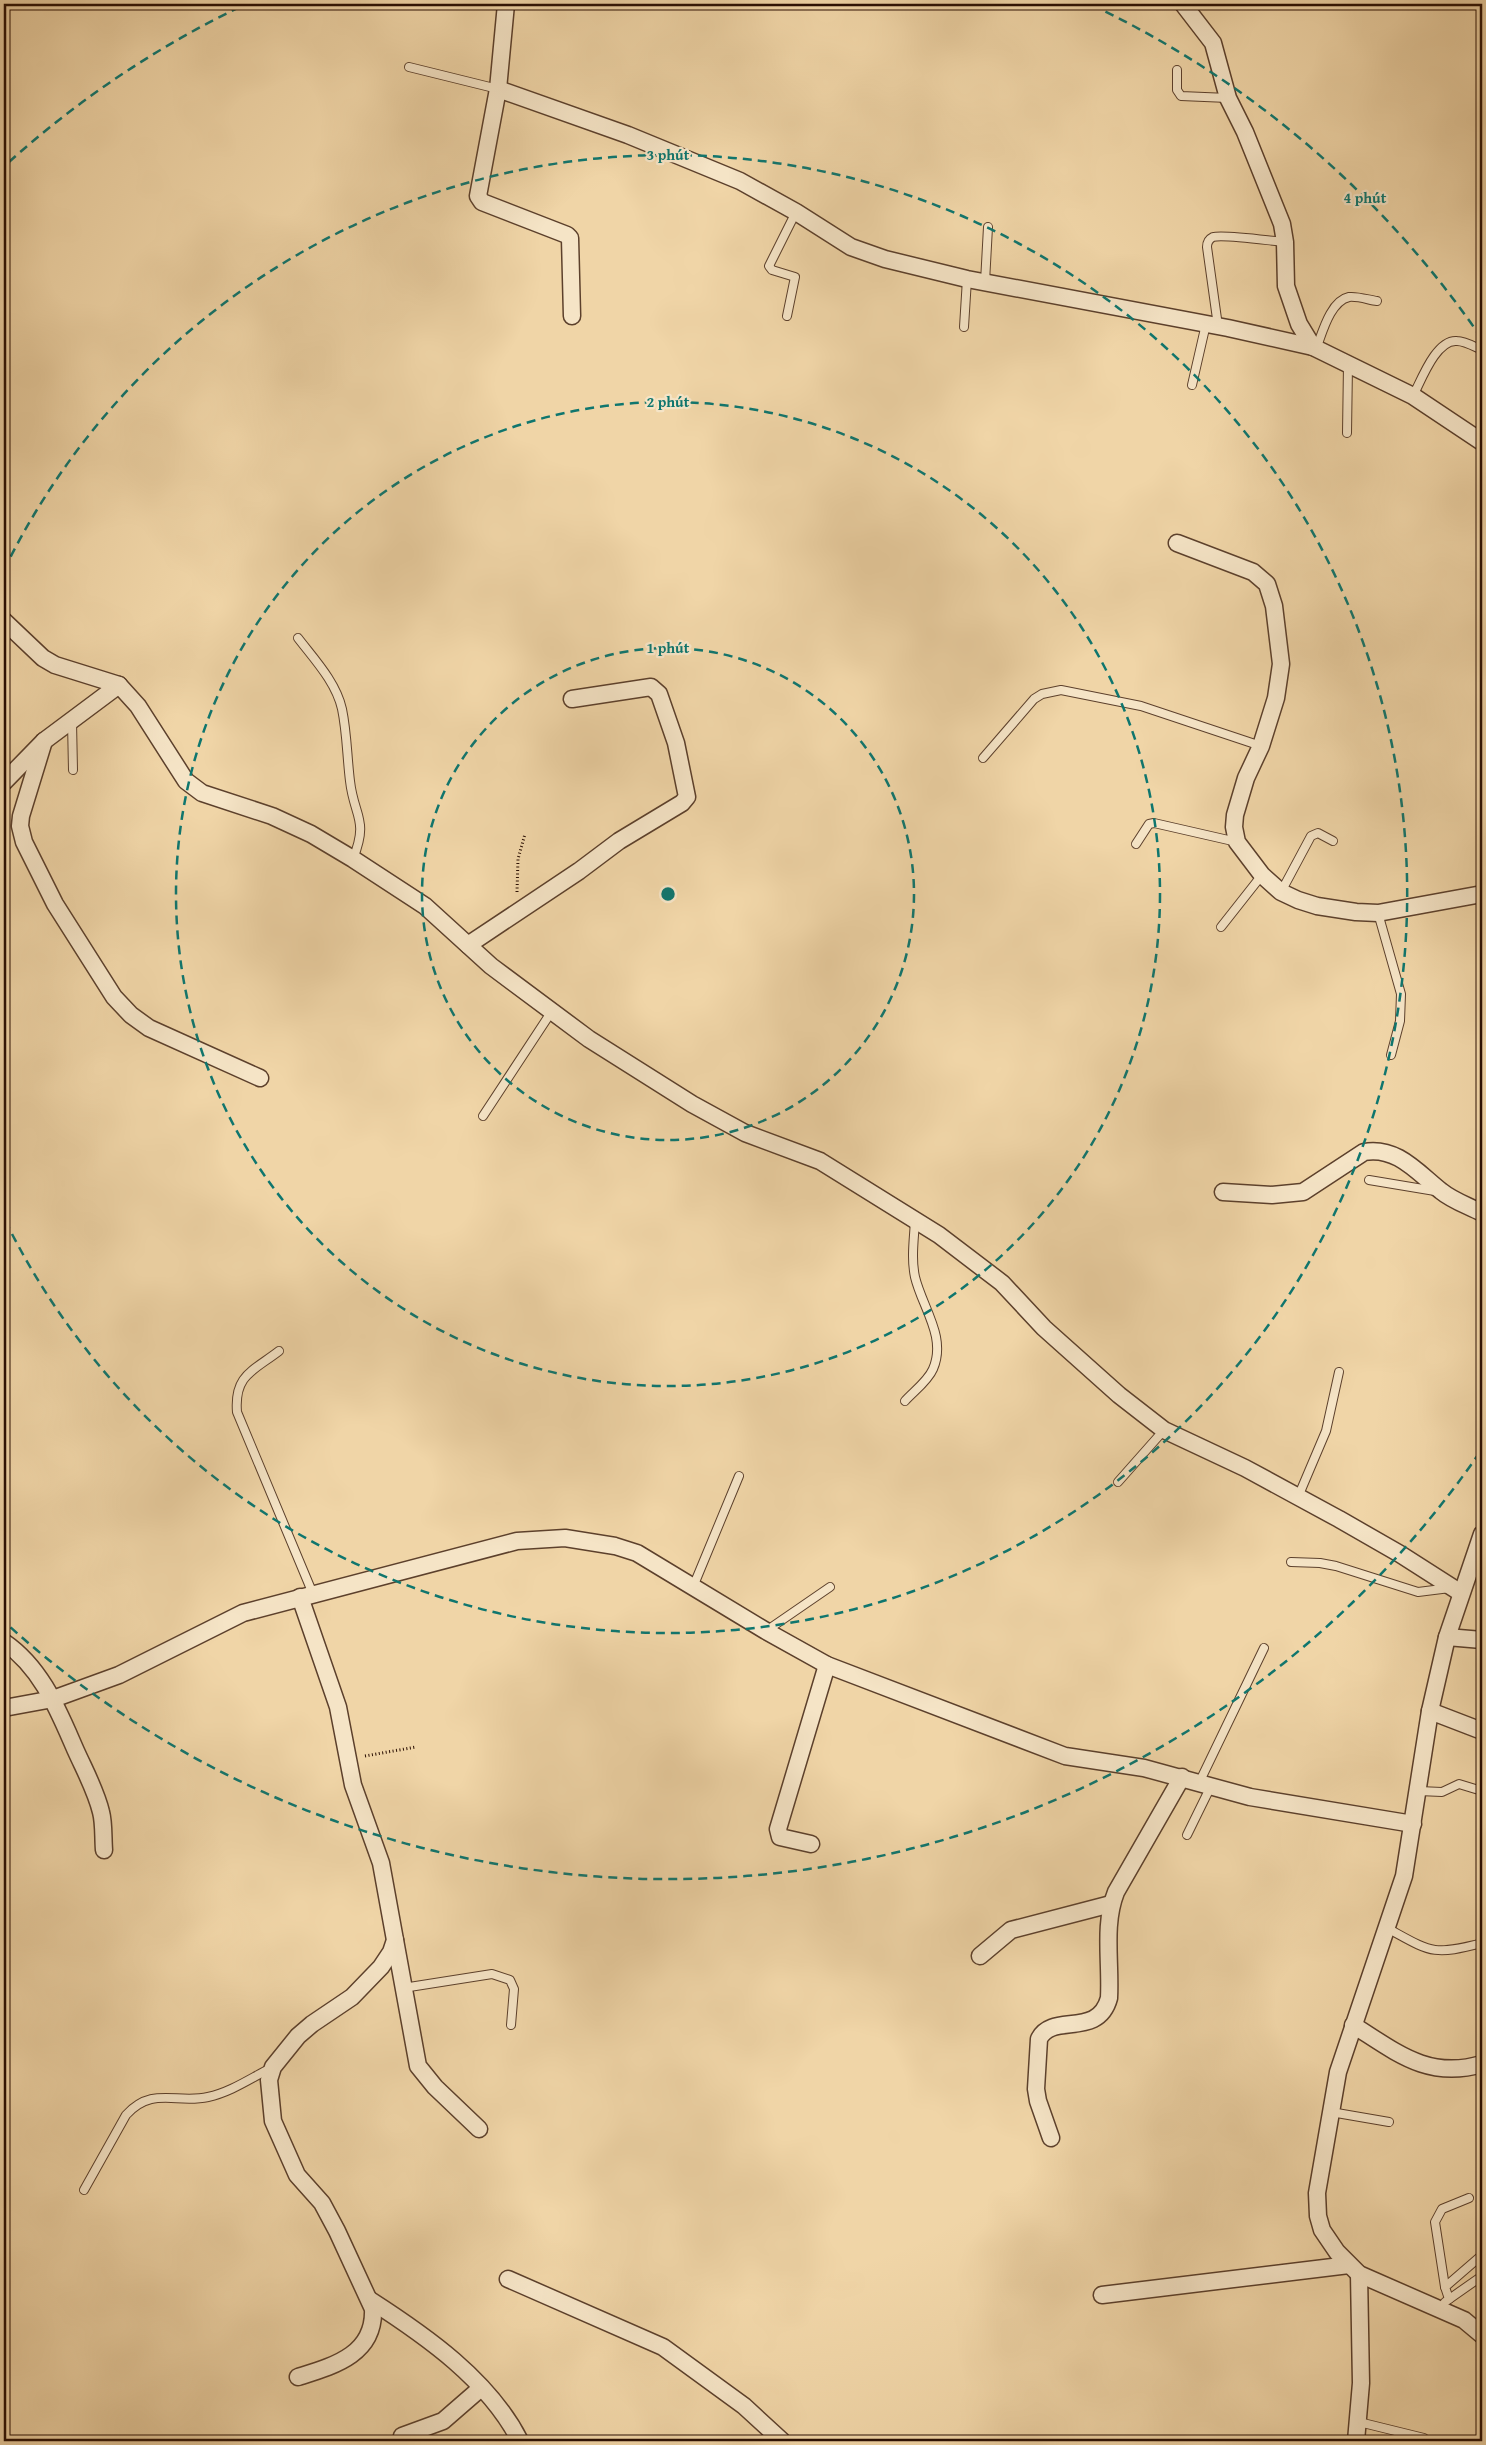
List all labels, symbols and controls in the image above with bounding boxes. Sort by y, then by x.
text: 3 phút [647,144,690,165]
text: 4 phút [1344,187,1387,208]
text: 2 phút [647,391,690,412]
text: 1 phút [647,637,690,658]
centre of rings [659,885,677,903]

